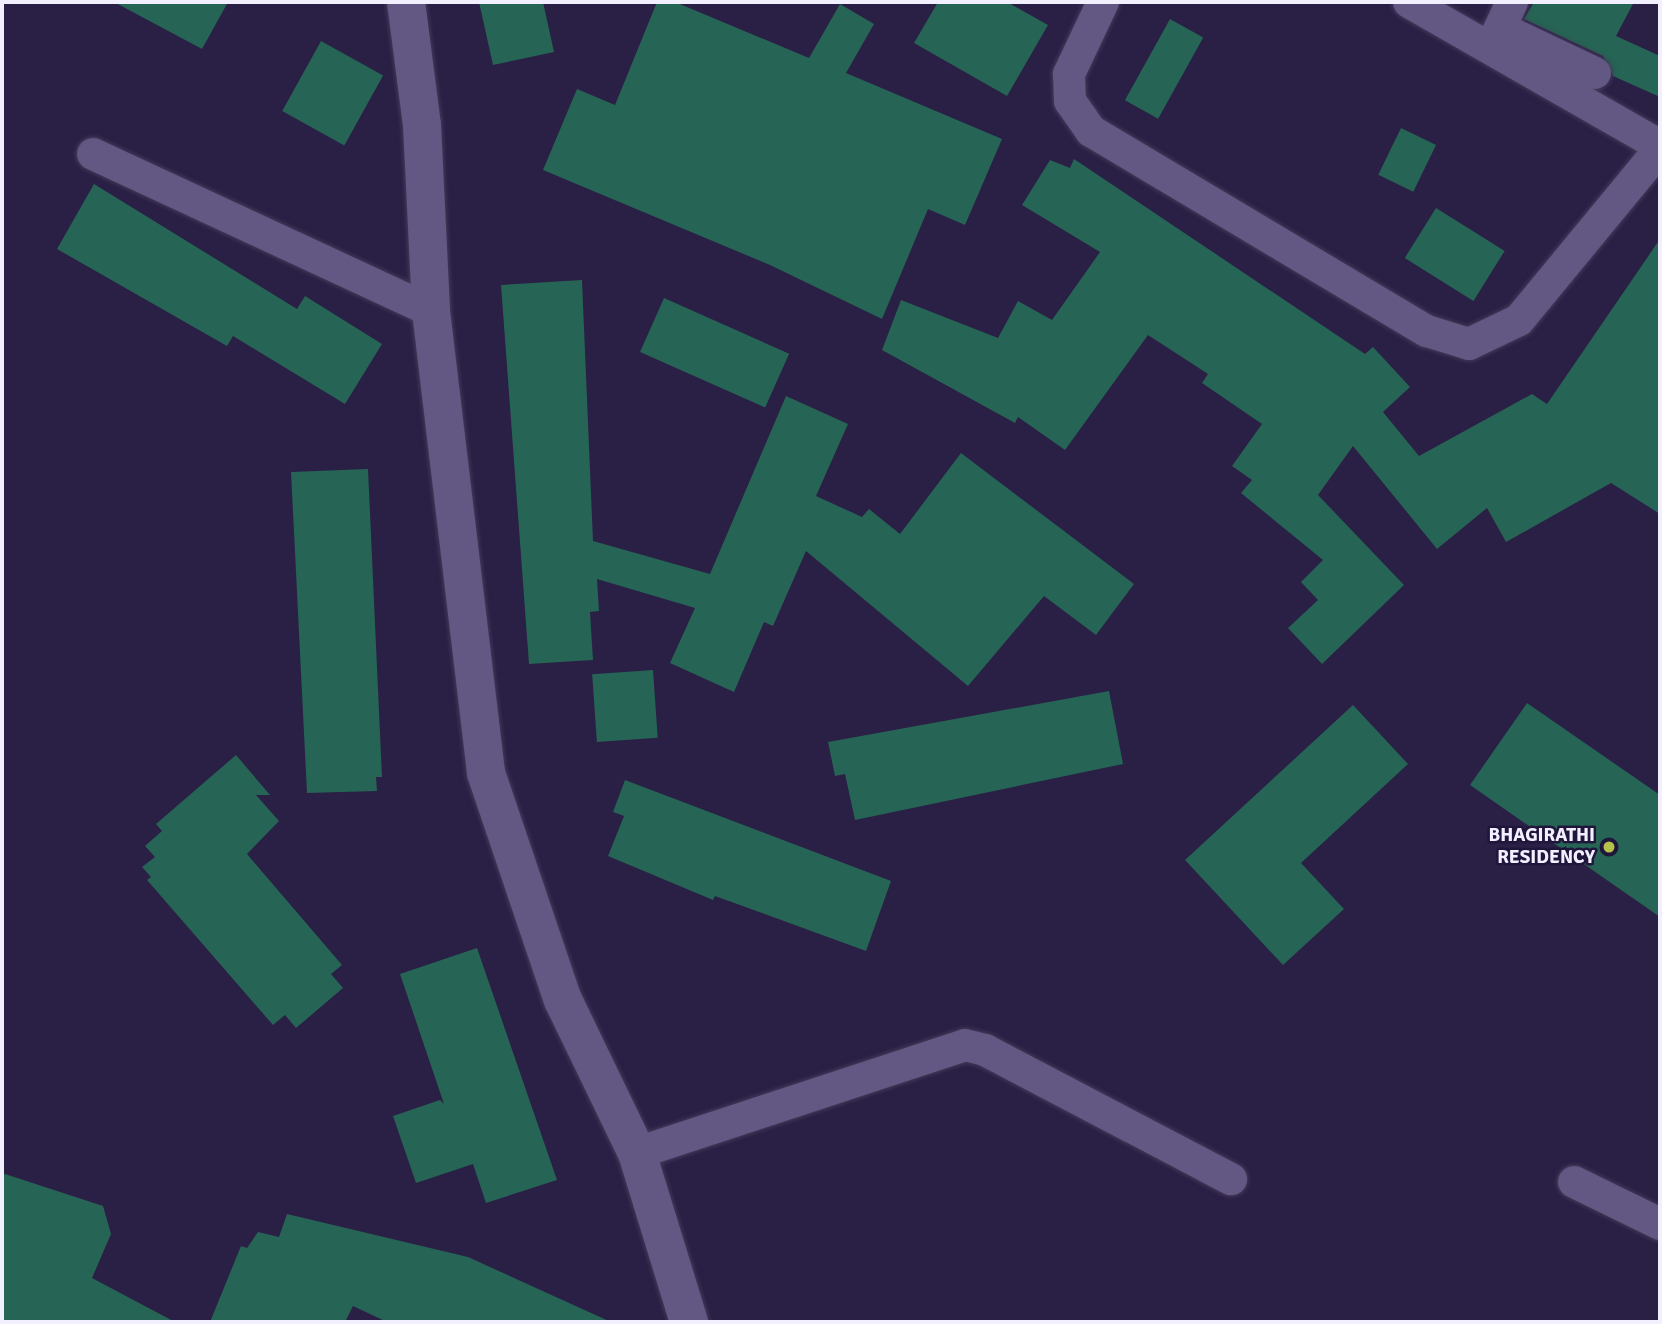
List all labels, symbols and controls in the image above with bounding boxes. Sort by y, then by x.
place label: BHAGIRATHI RESIDENCY [1489,825,1595,869]
marker: BHAGIRATHI RESIDENCY [1601,839,1617,855]

